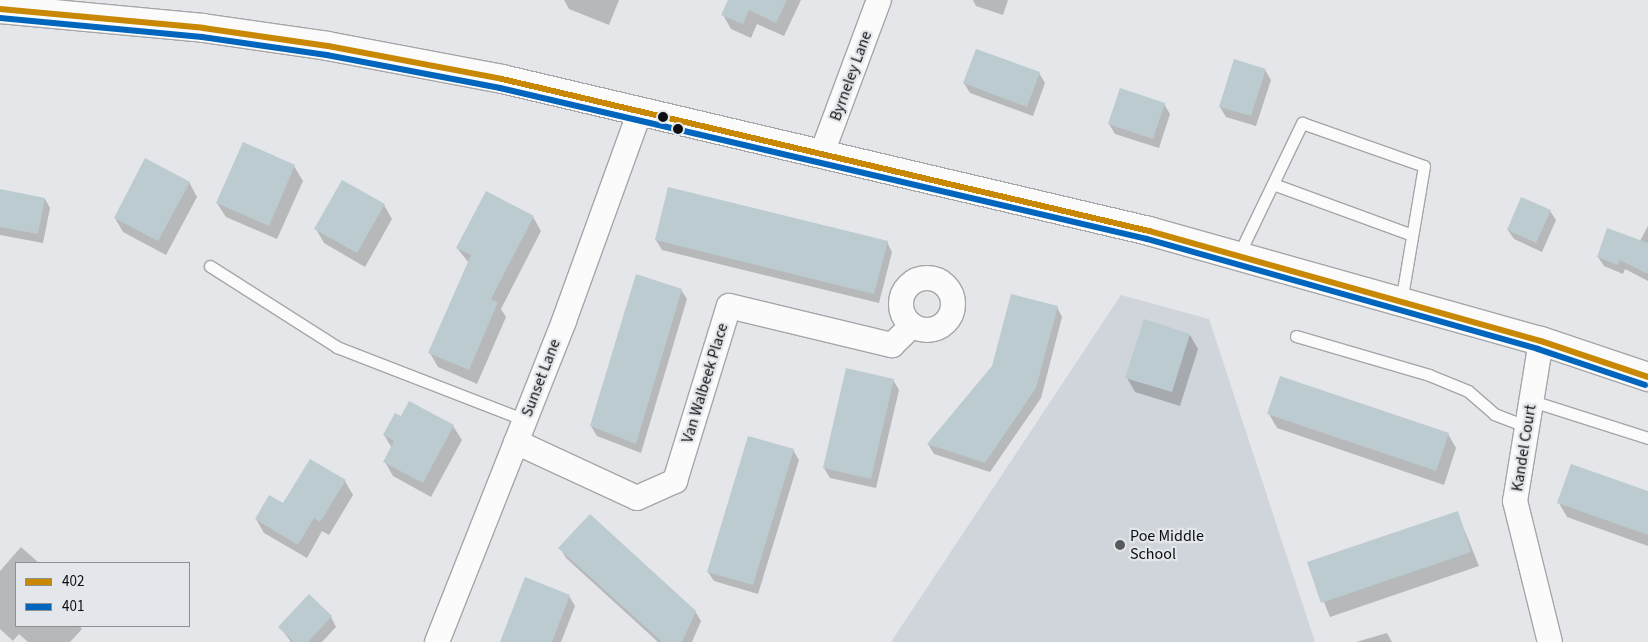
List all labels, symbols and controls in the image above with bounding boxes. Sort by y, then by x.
street label: Byrneley Lane [826,28,876,124]
unlabelled marker [658,112,668,122]
unlabelled marker [673,124,683,134]
street label: Van Walbeek Place [678,321,732,445]
street label: Sunset Lane [517,336,565,420]
street label: Kandel Court [1508,403,1540,493]
place label: Poe Middle School [1130,526,1204,564]
marker: Poe Middle School [1114,539,1126,551]
legend [15,562,190,627]
text: 402 [62,571,84,592]
text: 401 [62,596,84,617]

